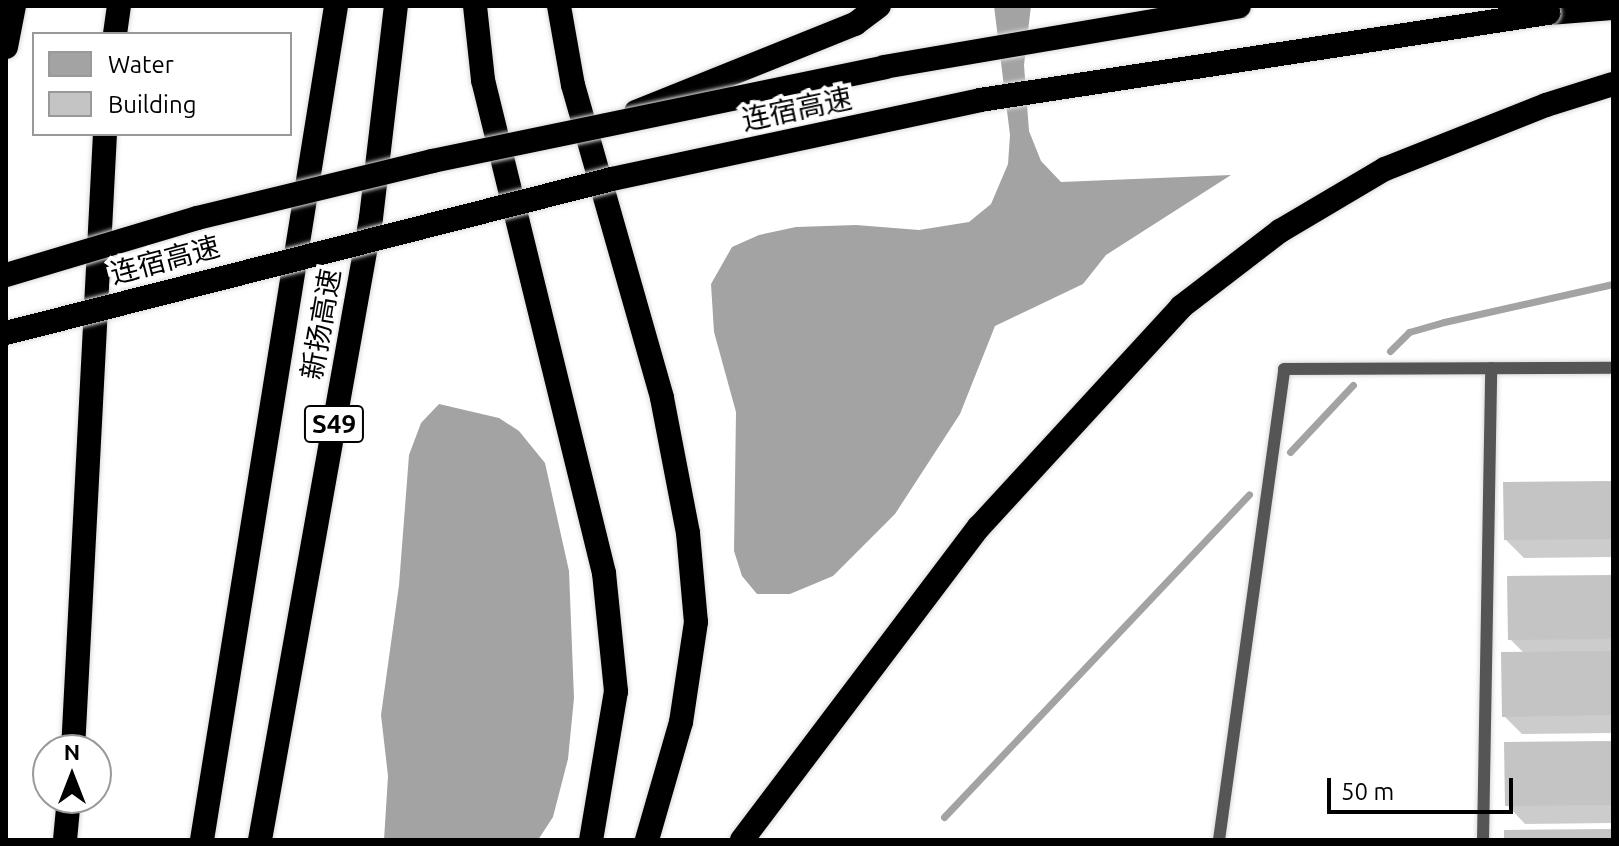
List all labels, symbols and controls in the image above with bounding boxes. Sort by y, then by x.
legend [32,32,292,136]
text: Water [108,51,174,78]
street label: 连宿高速 [739,81,855,137]
text: Building [108,91,196,118]
street label: 连宿高速 [107,229,223,291]
street label: 新扬高速 [295,266,347,382]
road number: S49 [302,402,366,446]
north arrow [32,734,112,814]
text: N [64,739,80,764]
scale bar [1331,762,1517,812]
text: 50 m [1341,778,1394,805]

